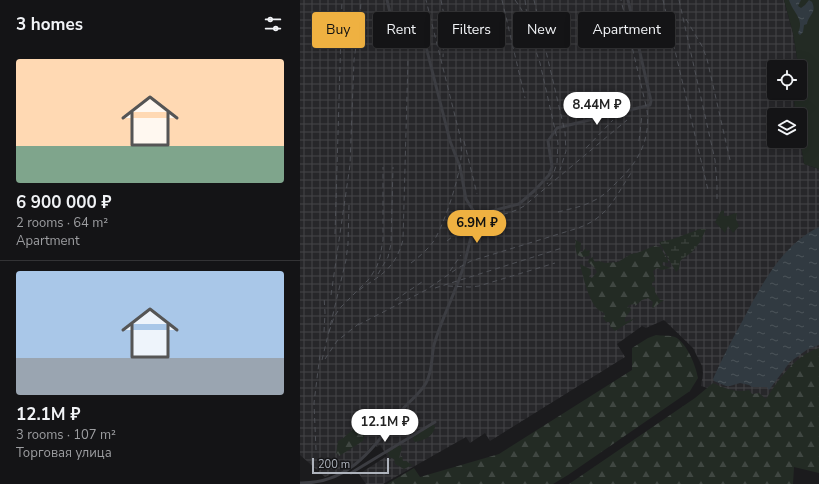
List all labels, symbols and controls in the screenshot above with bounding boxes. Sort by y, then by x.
chip: Buy [312,12,365,48]
chip: Rent [373,12,430,48]
chip: Filters [438,12,505,48]
chip: New [513,12,570,48]
chip: Apartment [578,12,675,48]
text: 3 homes [16,13,83,36]
icon: filters [262,13,284,35]
map controls [767,60,807,148]
button: locate [767,60,807,100]
icon: home [114,85,186,157]
pin: 8.44M ₽ [560,92,634,126]
text: 8.44M ₽ [572,96,622,114]
button: layers [767,108,807,148]
text: 6 900 000 ₽ [16,191,111,214]
pin: 6.9M ₽ [444,210,510,244]
text: 2 rooms · 64 m² [16,214,108,232]
text: 6.9M ₽ [456,214,498,232]
text: Apartment [16,232,79,250]
icon: home [114,297,186,369]
text: 12.1M ₽ [16,403,80,426]
pin: 12.1M ₽ [348,409,422,443]
text: 12.1M ₽ [360,413,410,431]
text: 3 rooms · 107 m² [16,426,116,444]
text: Торговая улица [16,444,112,462]
scale bar [312,456,389,475]
text: 200 m [318,457,350,472]

